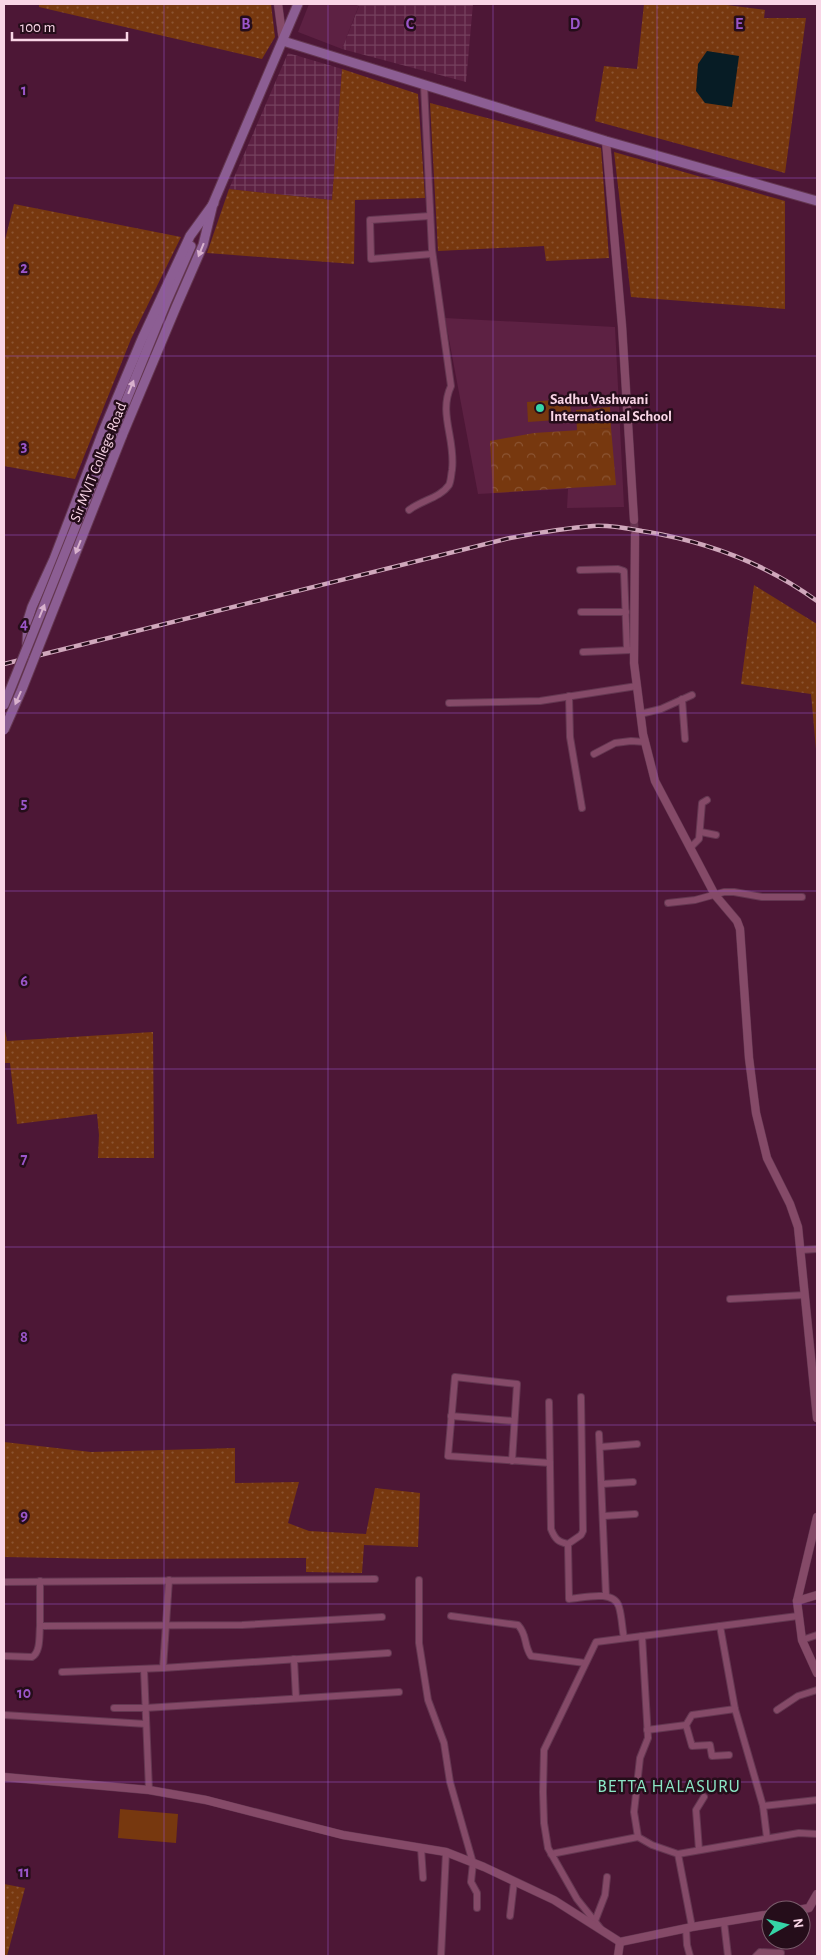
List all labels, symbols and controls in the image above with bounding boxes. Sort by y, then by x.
scale bar [12,10,128,42]
text: B [241,16,251,32]
text: C [406,16,415,32]
text: D [570,16,581,32]
text: E [735,16,743,32]
text: 100 m [20,20,55,35]
text: 1 [21,82,27,98]
one-way arrow [197,242,204,257]
text: 2 [20,260,28,276]
one-way arrow [128,380,136,395]
place label: Sadhu Vashwani International School [550,392,672,424]
street label: Sir MVIT College Road [68,400,129,524]
marker: Sadhu Vashwani International School [534,402,546,414]
text: 3 [21,438,28,454]
one-way arrow [74,540,82,554]
one-way arrow [38,603,46,618]
text: 4 [20,616,28,632]
one-way arrow [14,691,22,705]
text: 5 [21,795,28,811]
text: 6 [20,973,28,989]
text: 7 [21,1151,28,1167]
text: 8 [20,1329,28,1345]
text: 9 [20,1507,28,1523]
text: 10 [17,1685,31,1701]
district label: BETTA HALASURU [597,1778,741,1796]
text: 11 [18,1864,30,1880]
north arrow [761,1900,811,1950]
text: N [790,1918,805,1929]

